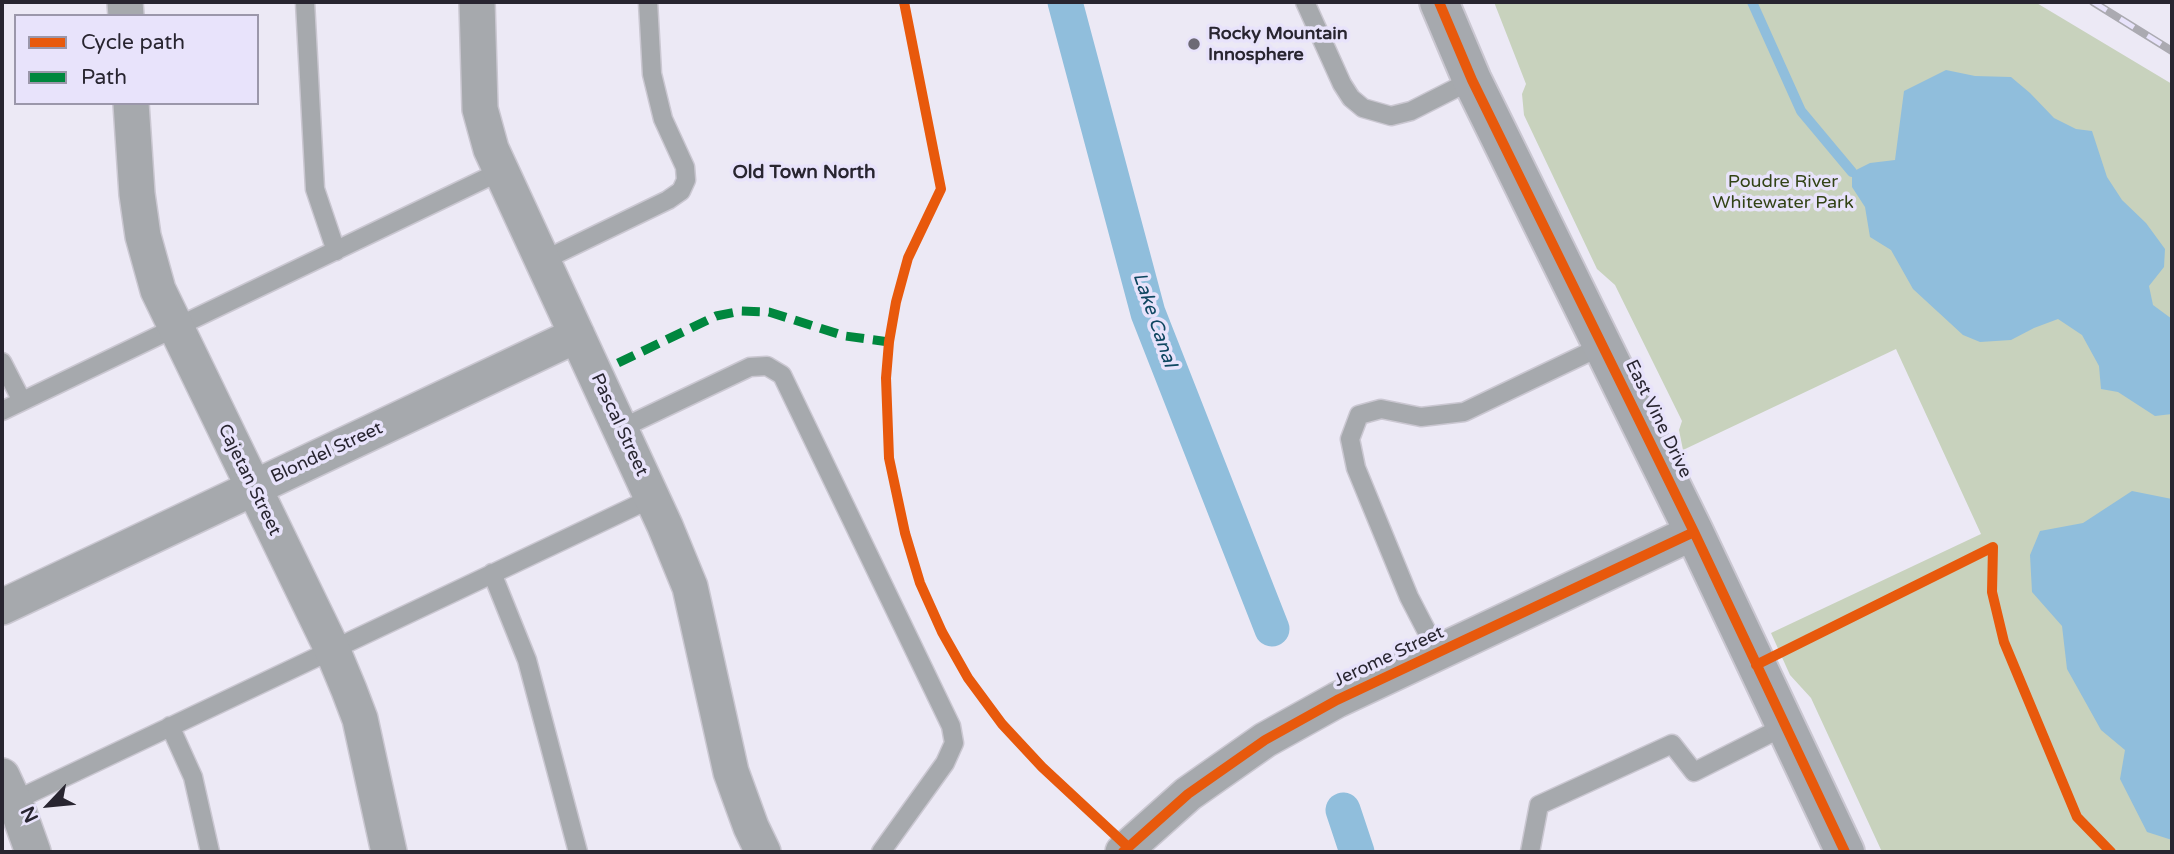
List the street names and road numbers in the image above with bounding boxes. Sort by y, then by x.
street label: East Vine Drive [1620,356,1696,482]
street label: Pascal Street [586,370,652,480]
street label: Blondel Street [268,418,386,488]
street label: Cajetan Street [213,421,285,539]
street label: Jerome Street [1331,622,1447,692]

